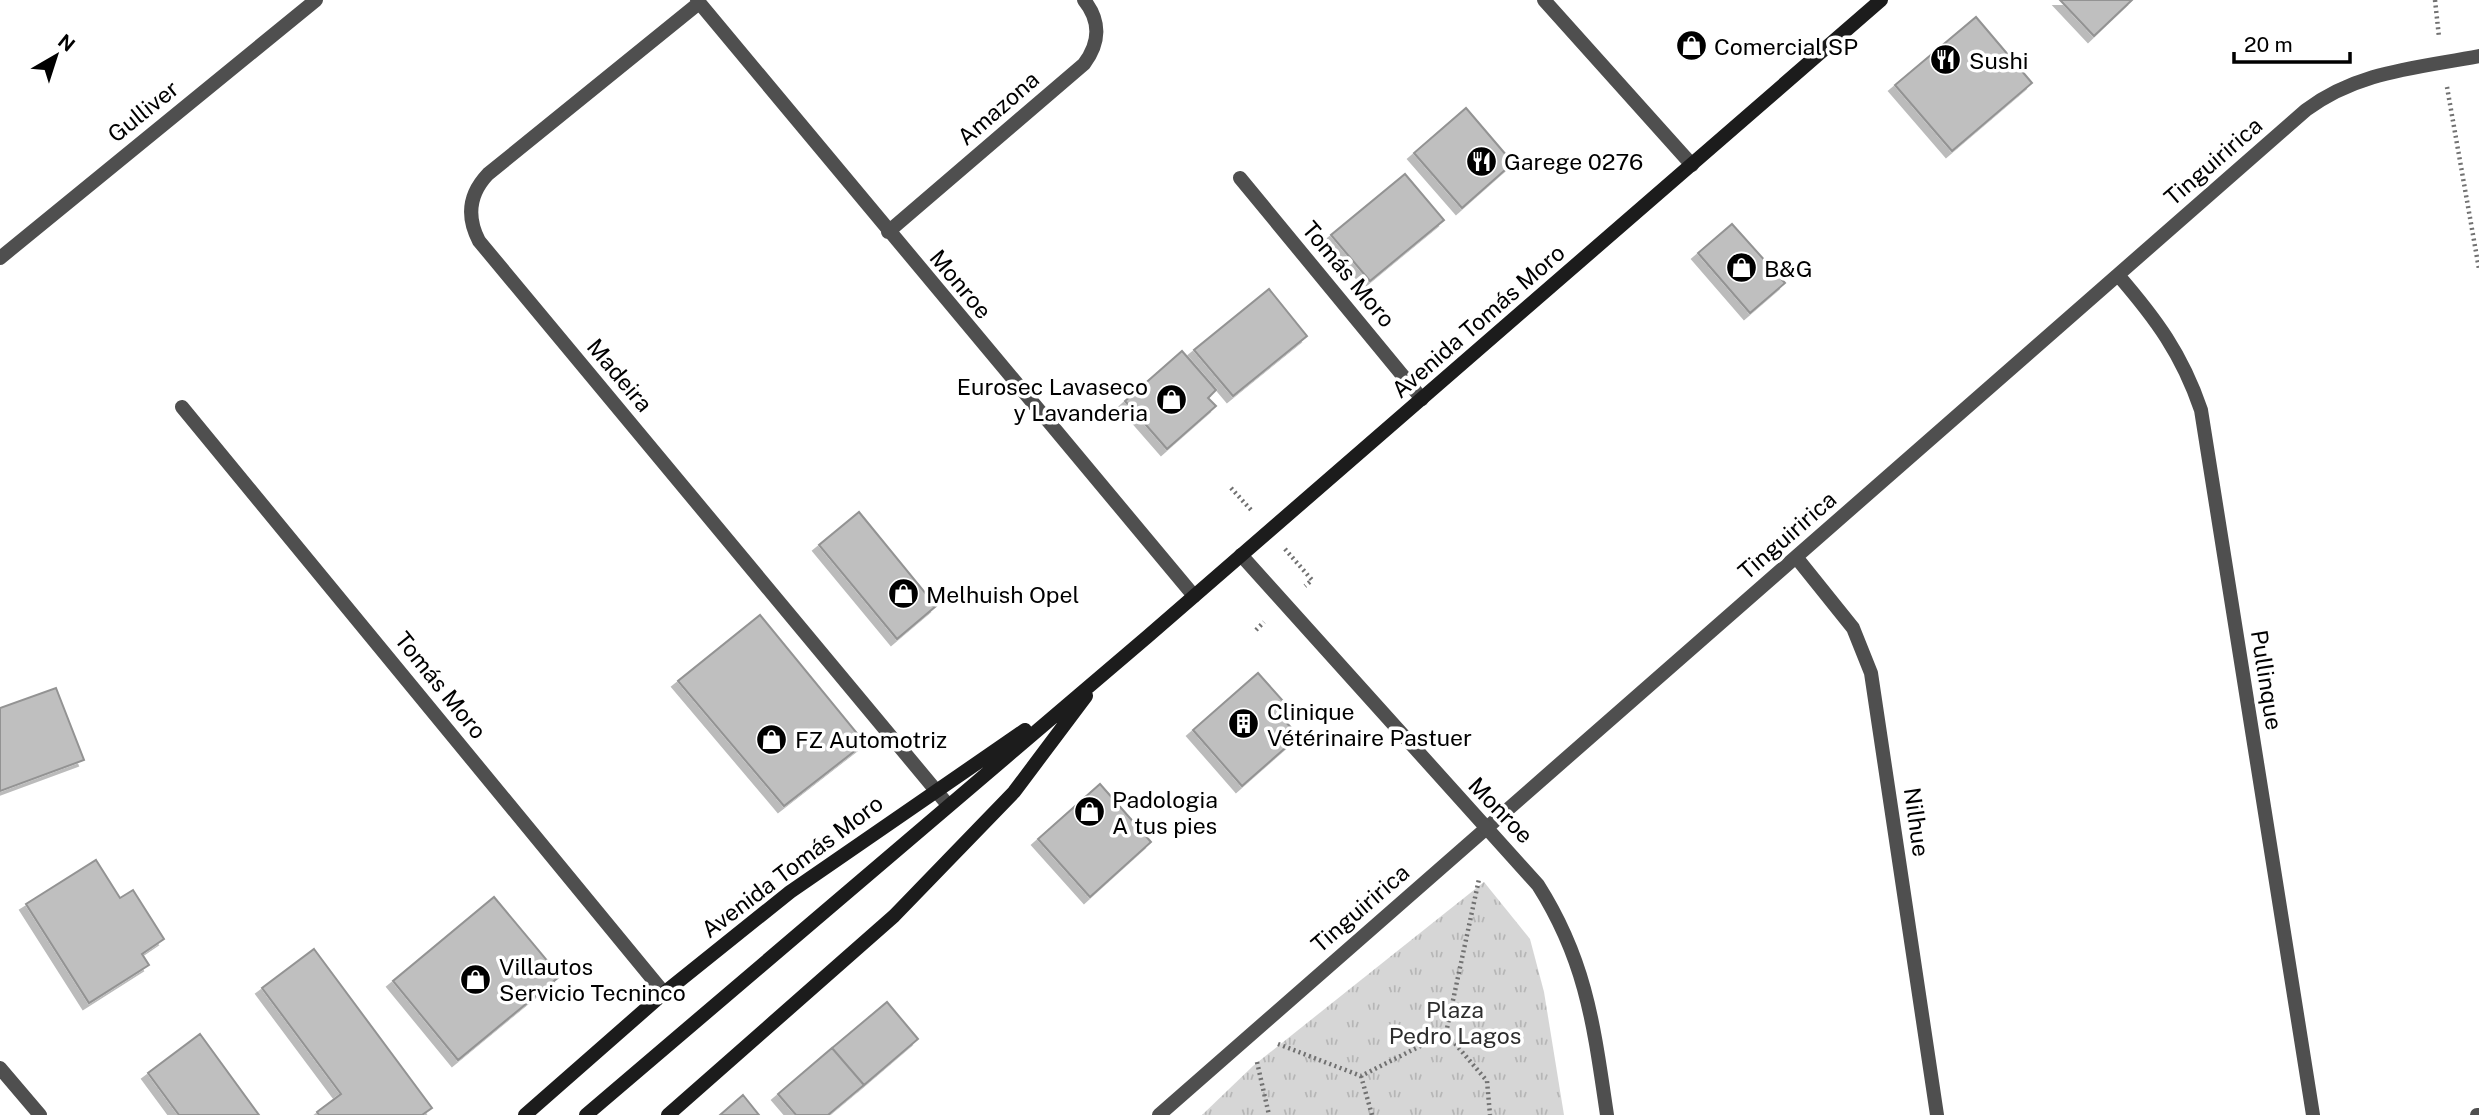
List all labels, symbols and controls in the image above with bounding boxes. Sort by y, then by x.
north arrow [21,21,91,91]
scale bar [2234,21,2350,65]
shop icon: Comercial SP [1674,29,1708,63]
text: N [54,30,79,56]
text: 20 m [2244,32,2293,57]
place label: Comercial SP [1714,33,1858,60]
restaurant icon: Sushi [1929,43,1963,77]
place label: Sushi [1969,47,2028,74]
street label: Amazona [952,65,1044,151]
street label: Gulliver [102,74,184,148]
street label: Tinguiririca [2159,111,2267,211]
restaurant icon: Garege 0276 [1464,144,1498,178]
place label: Garege 0276 [1504,148,1643,175]
street label: Tomás Moro [1297,216,1401,332]
street label: Avenida Tomás Moro [1386,239,1570,403]
street label: Monroe [925,244,997,324]
shop icon: B&G [1724,251,1758,285]
place label: B&G [1764,255,1813,282]
street label: Madeira [582,333,658,417]
place label: Eurosec Lavaseco y Lavanderia [957,373,1148,426]
shop icon: Eurosec Lavaseco y Lavanderia [1154,382,1188,416]
street label: Tinguiririca [1733,485,1841,585]
shop icon: Melhuish Opel [886,577,920,611]
place label: Melhuish Opel [926,581,1079,608]
street label: Tomás Moro [390,626,492,744]
street label: Pullinque [2246,628,2288,732]
place label: Clinique Vétérinaire Pastuer [1267,698,1472,751]
building icon: Clinique Vétérinaire Pastuer [1227,707,1261,741]
shop icon: FZ Automotriz [755,722,789,756]
place label: FZ Automotriz [795,726,947,753]
street label: Monroe [1463,771,1539,849]
place label: Padologia A tus pies [1112,786,1218,839]
street label: Nilhue [1899,786,1935,858]
street label: Avenida Tomás Moro [696,789,888,943]
shop icon: Padologia A tus pies [1072,795,1106,829]
street label: Tinguiririca [1306,858,1414,958]
place label: Villautos Servicio Tecninco [499,953,686,1006]
shop icon: Villautos Servicio Tecninco [459,962,493,996]
park label: Plaza Pedro Lagos [1389,996,1521,1049]

